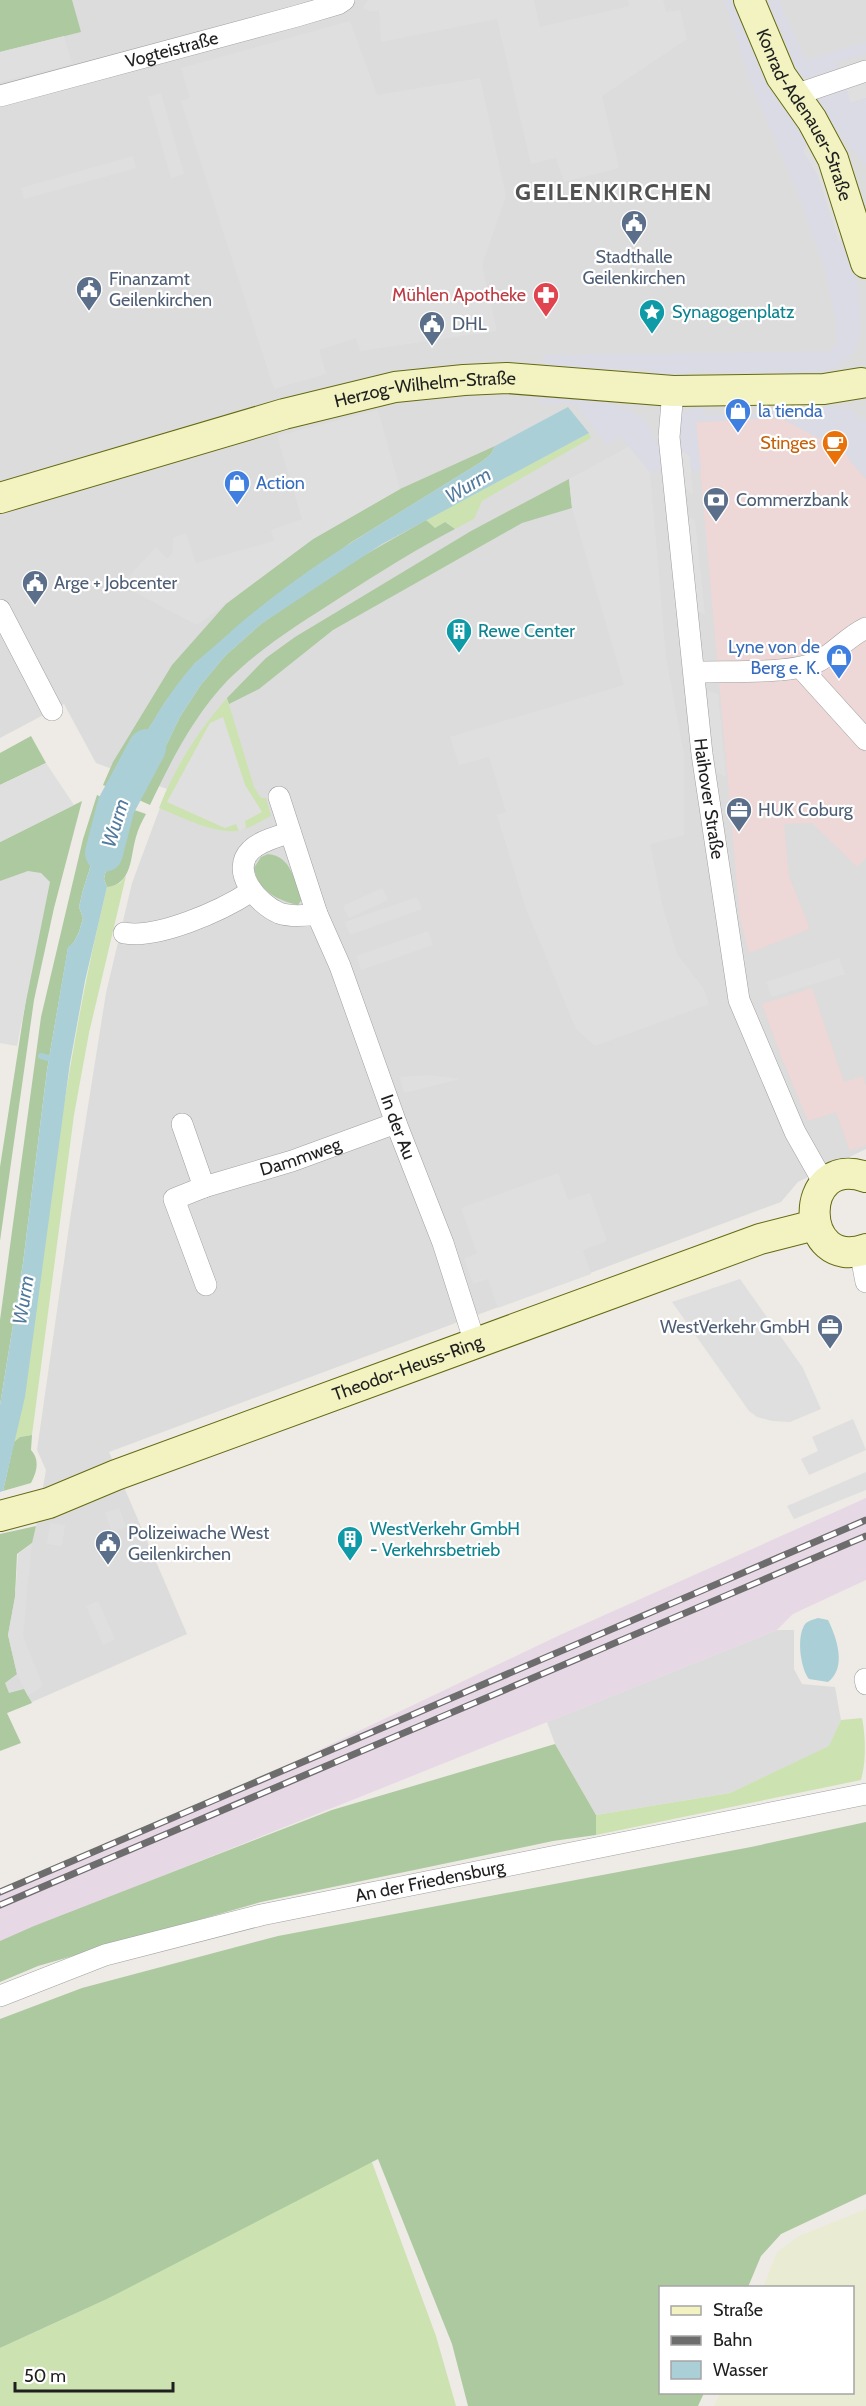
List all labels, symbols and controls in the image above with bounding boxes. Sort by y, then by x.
street label: Konrad-Adenauer-Straße [751,25,857,204]
street label: Vogteistraße [123,27,221,73]
district label: GEILENKIRCHEN [515,177,713,206]
public building icon: Stadthalle Geilenkirchen [619,208,649,246]
place label: Stadthalle Geilenkirchen [582,246,686,289]
place label: Finanzamt Geilenkirchen [109,268,212,311]
public building icon: Finanzamt Geilenkirchen [74,274,104,312]
pharmacy icon: Mühlen Apotheke [531,280,561,318]
place label: Mühlen Apotheke [392,284,526,306]
place icon: Synagogenplatz [637,297,667,335]
place label: Synagogenplatz [672,301,795,323]
public building icon: DHL [417,309,447,347]
place label: DHL [452,313,487,335]
street label: Herzog-Wilhelm-Straße [332,367,517,412]
shop icon: la tienda [723,396,753,434]
place label: la tienda [758,400,823,422]
cafe icon: Stinges [820,428,850,466]
place label: Stinges [760,432,816,454]
water label: Wurm [441,462,495,508]
shop icon: Action [222,468,252,506]
place label: Action [256,472,305,494]
bank icon: Commerzbank [701,485,731,523]
place label: Commerzbank [736,489,849,511]
public building icon: Arge + Jobcenter [20,568,50,606]
place label: Arge + Jobcenter [54,572,178,594]
building icon: Rewe Center [444,616,474,654]
place label: Rewe Center [478,620,575,642]
place label: Lyne von de Berg e. K. [728,636,820,679]
shop icon: Lyne von de Berg e. K. [824,642,854,680]
street label: Haihover Straße [689,737,729,861]
office icon: HUK Coburg [724,795,754,833]
water label: Wurm [96,796,134,850]
place label: HUK Coburg [758,799,854,821]
street label: In der Au [376,1092,420,1163]
street label: Dammweg [257,1133,345,1181]
water label: Wurm [7,1274,39,1326]
office icon: WestVerkehr GmbH [815,1312,845,1350]
place label: WestVerkehr GmbH [660,1316,810,1338]
street label: Theodor-Heuss-Ring [330,1330,487,1406]
place label: WestVerkehr GmbH - Verkehrsbetrieb [370,1518,520,1561]
place label: Polizeiwache West Geilenkirchen [128,1522,269,1565]
building icon: WestVerkehr GmbH - Verkehrsbetrieb [335,1524,365,1562]
public building icon: Polizeiwache West Geilenkirchen [93,1528,123,1566]
street label: An der Friedensburg [353,1855,508,1907]
legend [659,2286,854,2394]
text: Straße [713,2299,763,2321]
text: Bahn [713,2329,752,2351]
scale bar [15,2355,172,2393]
text: Wasser [713,2359,768,2381]
text: 50 m [24,2365,66,2387]

